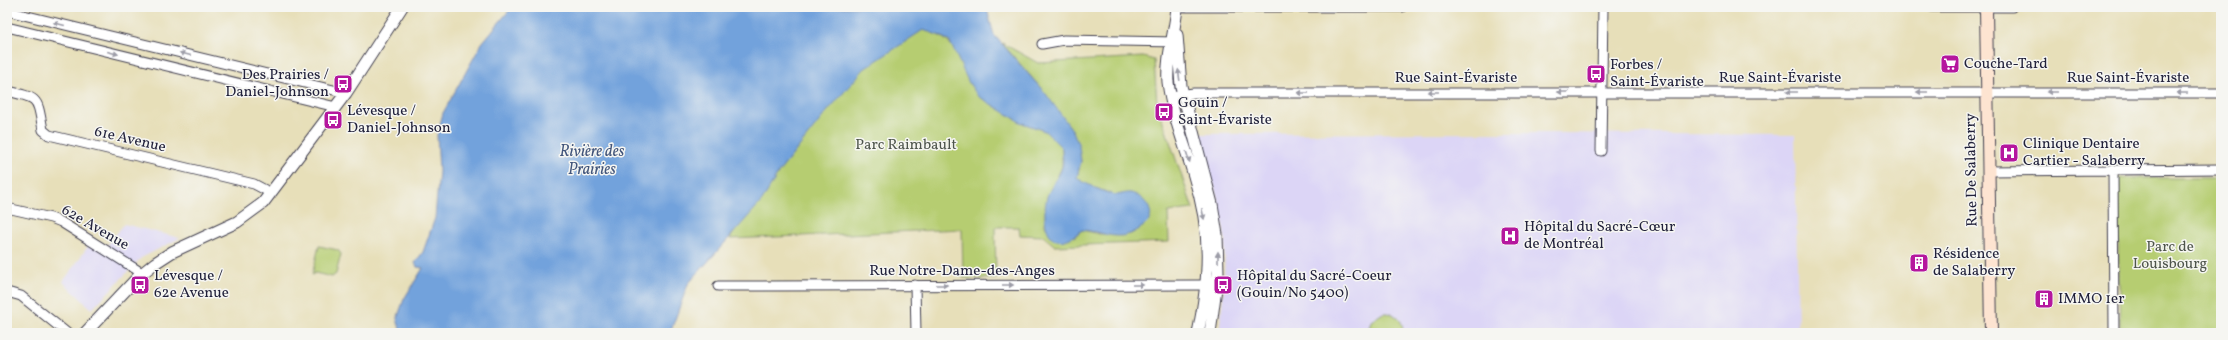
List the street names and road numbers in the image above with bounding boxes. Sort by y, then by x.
street label: Rue Saint-Évariste [1395,68,1517,89]
street label: Rue Saint-Évariste [1719,68,1841,89]
street label: Rue Saint-Évariste [2067,68,2189,89]
street label: Rue De Salaberry [1961,113,1983,227]
street label: 61e Avenue [92,122,168,158]
street label: 62e Avenue [57,200,133,256]
street label: Rue Notre-Dame-des-Anges [869,261,1055,282]

